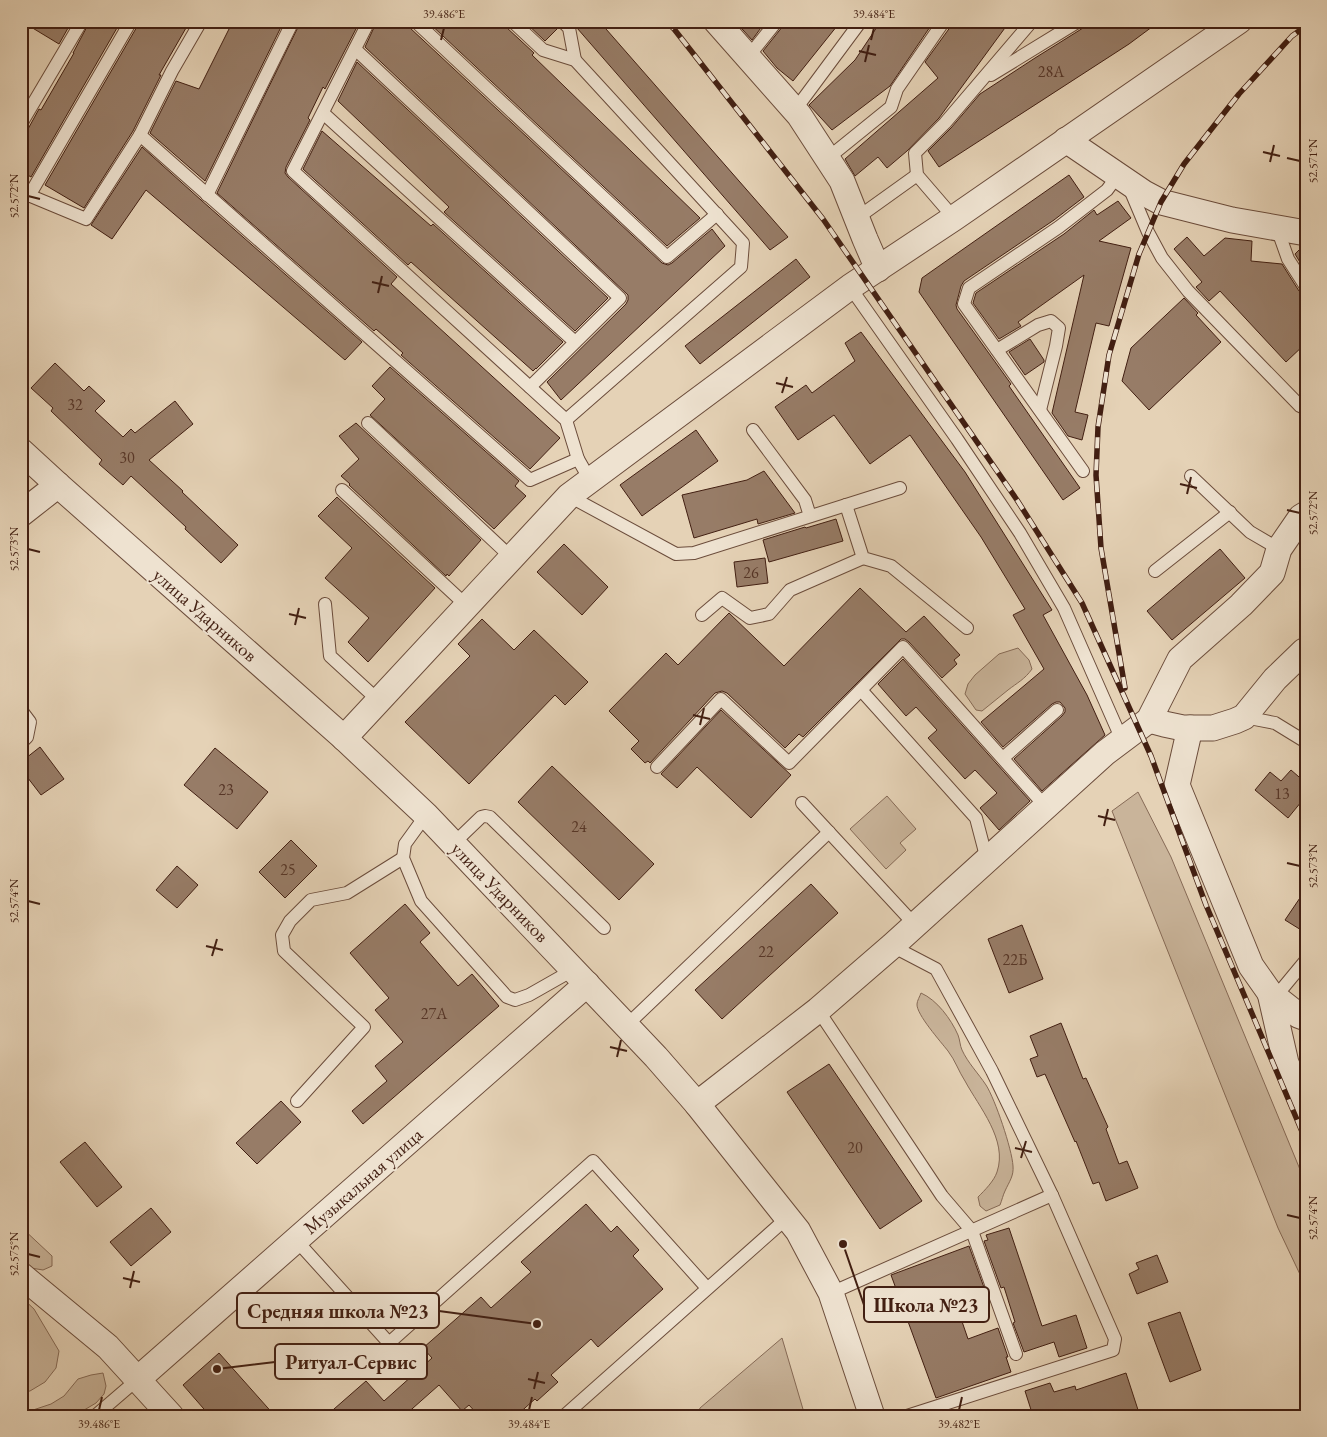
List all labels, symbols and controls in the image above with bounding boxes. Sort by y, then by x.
text: 39.486°E [423,6,465,22]
text: 39.484°E [853,6,895,22]
house number: 28А [1038,61,1065,82]
text: 52.571°N [1305,138,1321,183]
text: 52.572°N [6,173,22,218]
house number: 32 [67,394,83,415]
house number: 30 [119,447,135,468]
text: 52.572°N [1305,490,1321,535]
text: 52.573°N [6,526,22,571]
house number: 26 [743,562,759,583]
street label: улица Ударников [148,563,262,667]
house number: 23 [218,779,234,800]
house number: 13 [1274,783,1290,804]
house number: 24 [571,816,587,837]
street label: улица Ударников [446,836,554,948]
text: 52.573°N [1305,843,1321,888]
house number: 25 [280,859,296,880]
text: 52.574°N [6,878,22,923]
house number: 22 [758,941,774,962]
house number: 22Б [1003,949,1027,970]
house number: 27А [421,1003,448,1024]
street label: Музыкальная улица [298,1122,428,1240]
house number: 20 [847,1137,863,1158]
text: 52.574°N [1305,1195,1321,1240]
text: 52.575°N [6,1231,22,1276]
callout: Школа №23 [864,1287,989,1322]
text: Школа №23 [874,1292,978,1318]
callout: Средняя школа №23 [237,1293,439,1328]
text: Средняя школа №23 [247,1298,429,1324]
callout: Ритуал-Сервис [275,1344,427,1379]
text: Ритуал-Сервис [285,1349,417,1375]
text: 39.486°E [78,1416,120,1432]
text: 39.484°E [508,1416,550,1432]
text: 39.482°E [938,1416,980,1432]

